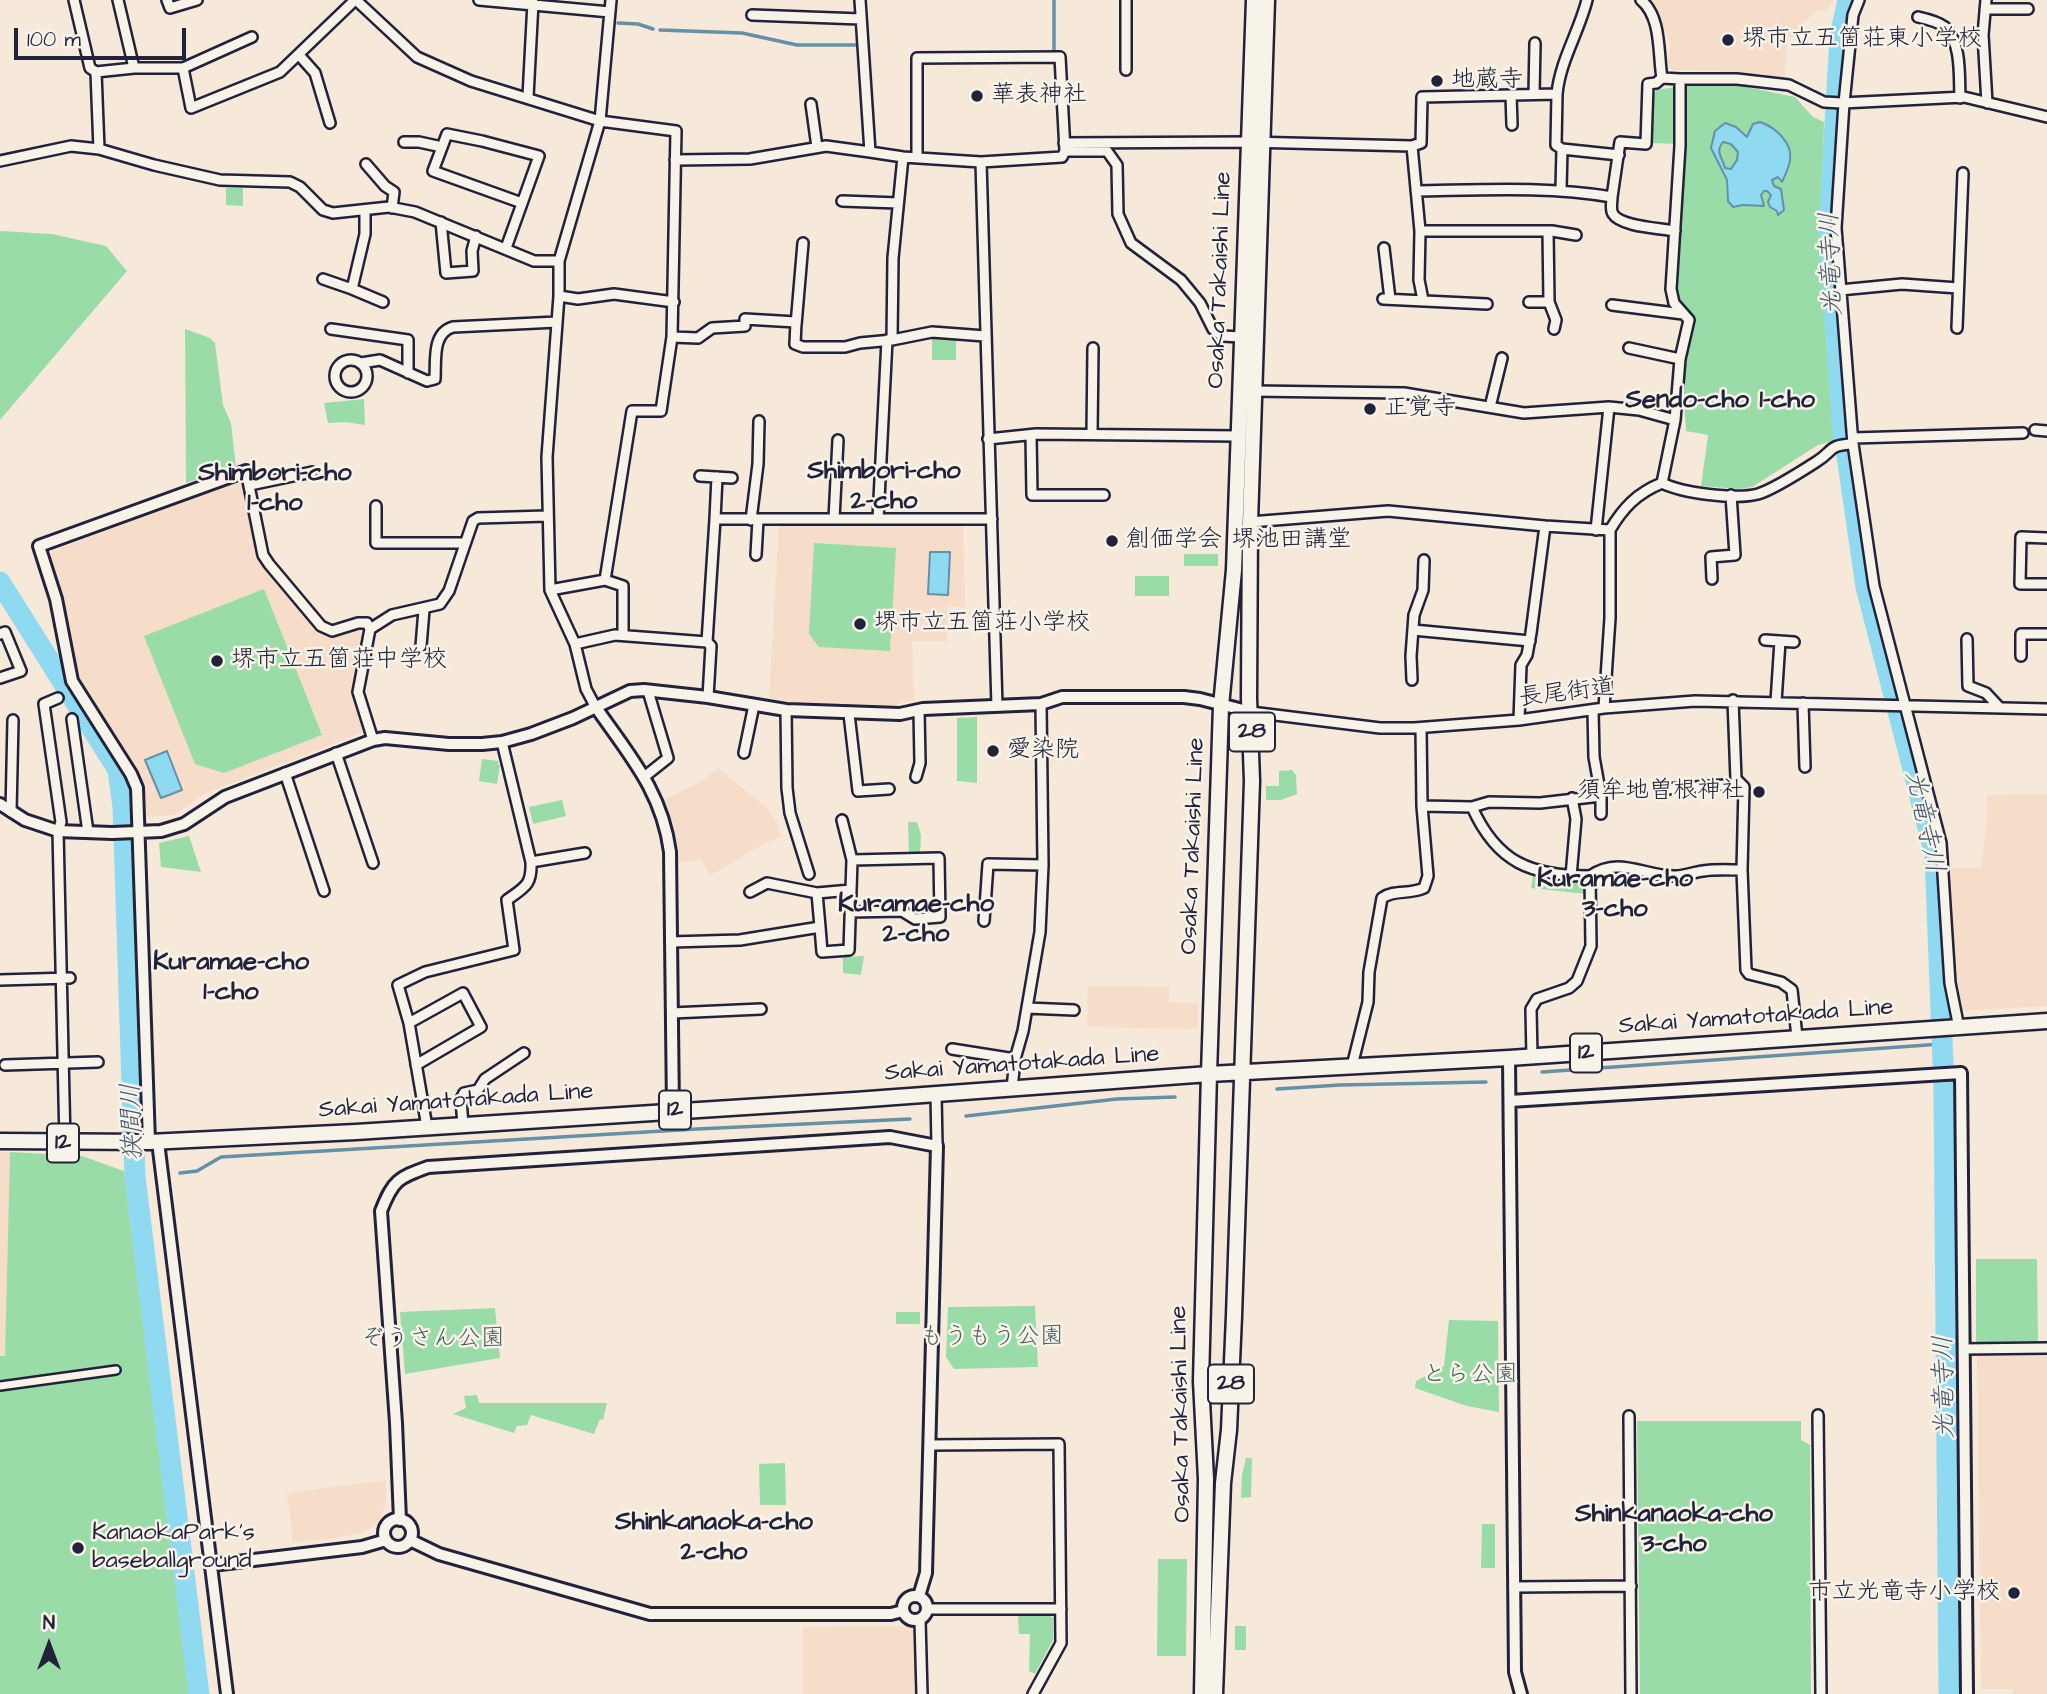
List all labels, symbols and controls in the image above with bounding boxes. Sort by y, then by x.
scale bar [18,14,189,58]
text: 100 m [27,25,81,54]
place label: 堺市立五箇荘東小学校 [1742,26,1982,54]
marker: 堺市立五箇荘東小学校 [1720,32,1736,48]
place label: 地蔵寺 [1451,67,1523,95]
marker: 地蔵寺 [1429,73,1445,89]
place label: 華表神社 [991,82,1087,110]
marker: 華表神社 [969,88,985,104]
street label: Osaka Takaishi Line [1203,171,1239,389]
water label: 光竜寺川 [1816,211,1850,317]
district label: Sendo-cho 1-cho [1625,386,1815,418]
place label: 正覚寺 [1384,395,1456,423]
marker: 正覚寺 [1362,401,1378,417]
district label: Shimbori-cho 2-cho [807,457,961,518]
district label: Shimbori-cho 1-cho [198,459,352,520]
place label: 創価学会 堺池田講堂 [1126,527,1352,555]
marker: 創価学会 堺池田講堂 [1104,533,1120,549]
place label: 堺市立五箇荘小学校 [874,610,1090,638]
marker: 堺市立五箇荘小学校 [852,616,868,632]
place label: 堺市立五箇荘中学校 [231,647,447,675]
marker: 堺市立五箇荘中学校 [209,653,225,669]
street label: 長尾街道 [1518,674,1616,714]
road number: 28 [1229,712,1275,752]
place label: 愛染院 [1007,737,1079,765]
street label: Osaka Takaishi Line [1176,737,1212,955]
marker: 愛染院 [985,743,1001,759]
water label: 光竜寺川 [1897,768,1949,876]
place label: 須牟地曽根神社 [1577,778,1745,806]
marker: 須牟地曽根神社 [1751,784,1767,800]
district label: Kuramae-cho 3-cho [1537,865,1693,926]
district label: Kuramae-cho 2-cho [838,890,994,951]
district label: Kuramae-cho 1-cho [153,948,309,1010]
street label: Sakai Yamatotakada Line [1618,994,1894,1042]
road number: 12 [1570,1034,1602,1072]
street label: Sakai Yamatotakada Line [884,1041,1160,1089]
street label: Sakai Yamatotakada Line [318,1078,594,1126]
water label: 狭間川 [117,1082,151,1162]
road number: 12 [659,1091,691,1130]
road number: 12 [47,1124,79,1162]
street label: Osaka Takaishi Line [1166,1305,1198,1523]
park label: もうもう公園 [920,1324,1064,1352]
park label: ぞうさん公園 [361,1326,505,1354]
water label: 光竜寺川 [1929,1335,1963,1439]
park label: とら公園 [1422,1362,1518,1390]
road number: 28 [1208,1364,1254,1404]
district label: Shinkanaoka-cho 3-cho [1575,1500,1773,1562]
district label: Shinkanaoka-cho 2-cho [615,1508,813,1570]
place label: KanaokaPark's baseballground [92,1520,255,1576]
marker: KanaokaPark's baseballground [70,1540,86,1556]
place label: 市立光竜寺小学校 [1808,1579,2000,1607]
marker: 市立光竜寺小学校 [2006,1585,2022,1601]
north arrow [14,1610,84,1680]
text: N [43,1610,55,1637]

